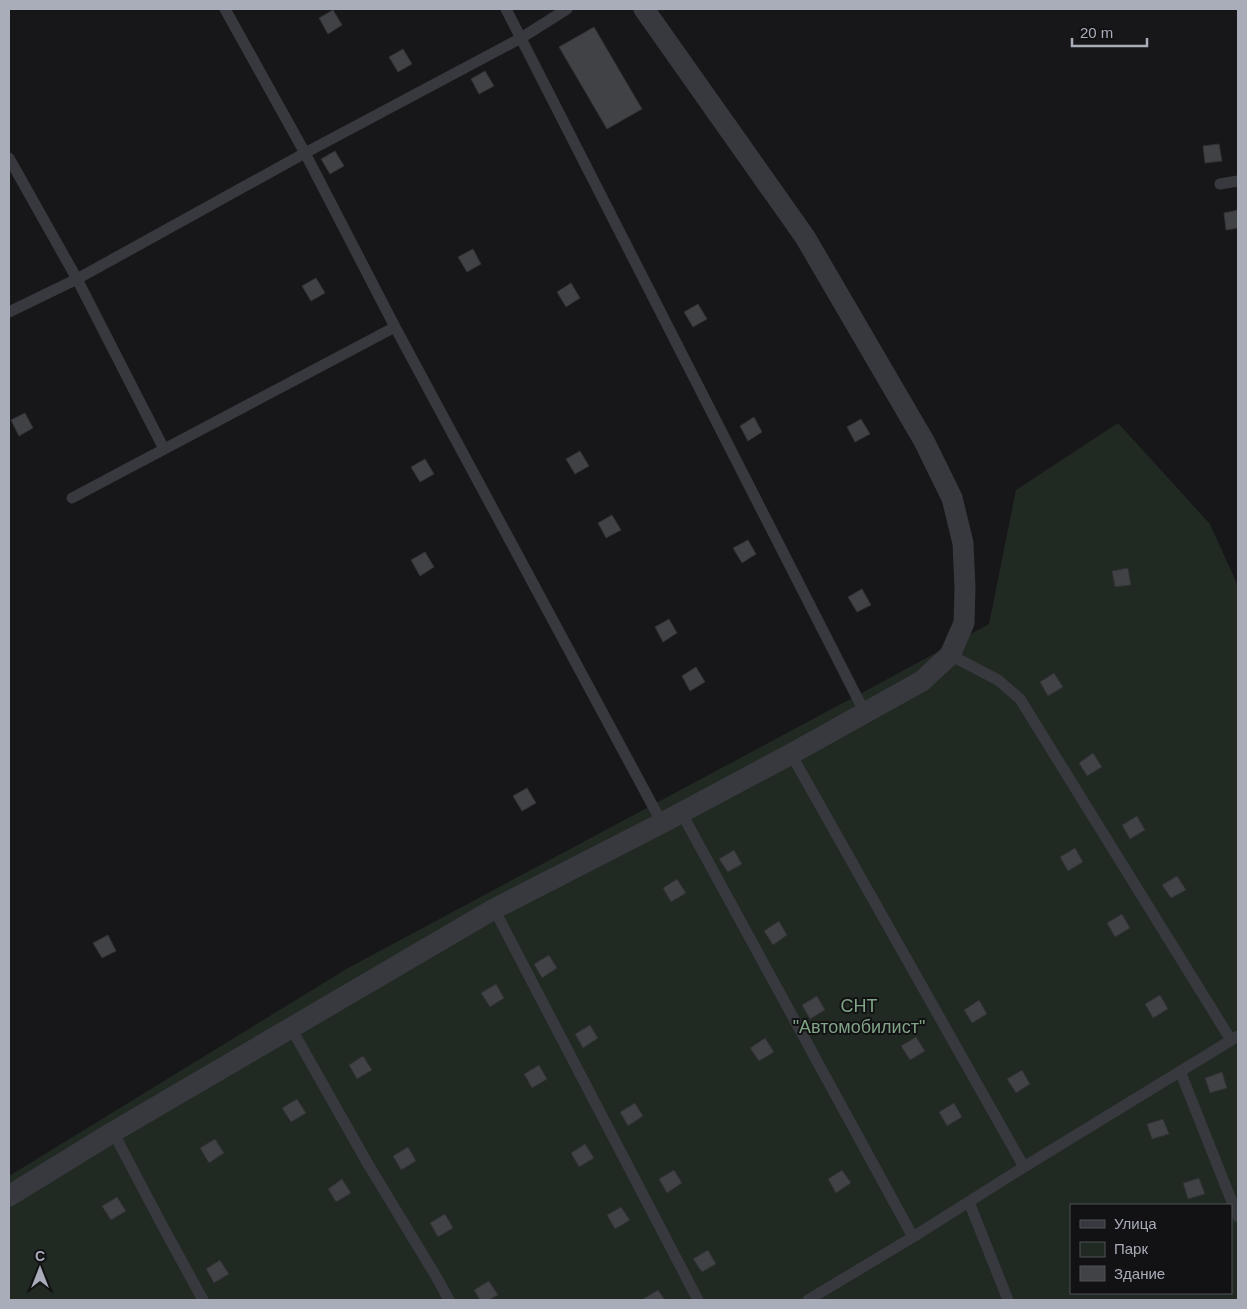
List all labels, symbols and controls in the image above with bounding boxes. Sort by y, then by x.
scale bar [1072,15,1147,47]
text: 20 m [1080,24,1113,41]
park label: СНТ "Автомобилист" [793,996,925,1037]
legend [1070,1204,1232,1294]
text: Улица [1114,1215,1157,1232]
text: Парк [1114,1240,1148,1257]
north arrow [15,1244,65,1294]
text: С [35,1248,45,1264]
text: Здание [1114,1265,1165,1282]

